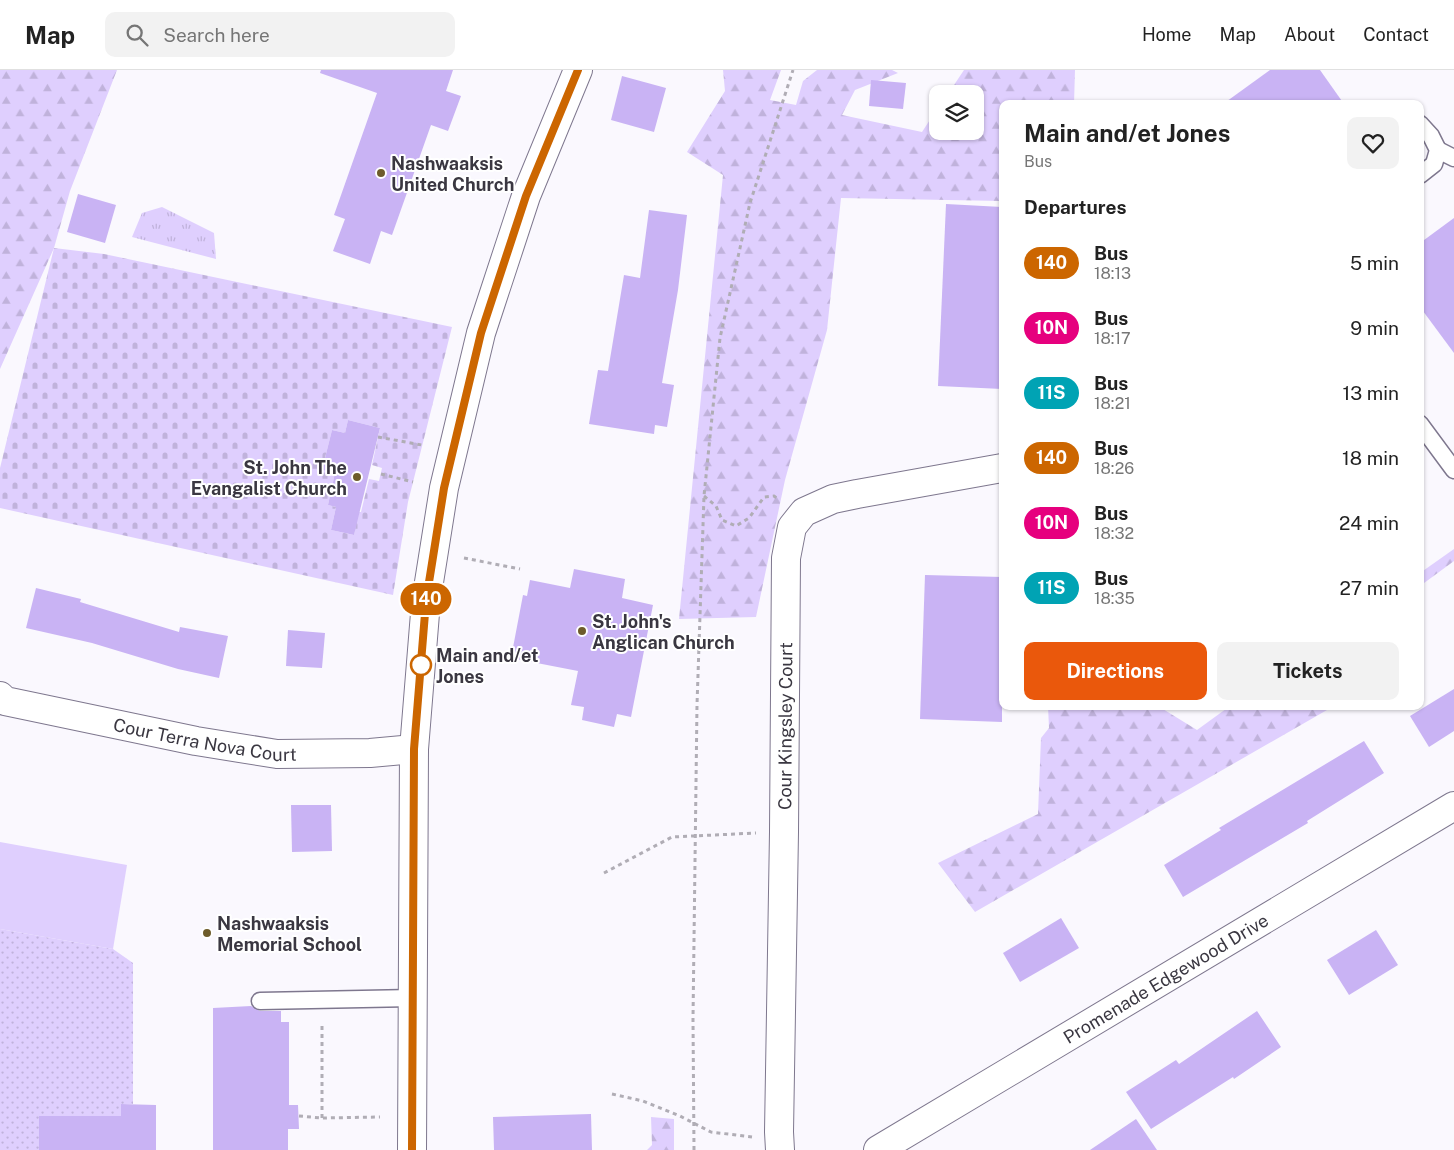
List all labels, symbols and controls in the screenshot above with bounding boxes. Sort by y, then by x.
search box [105,12,455,57]
text: Map [25,21,75,49]
icon: search [123,21,151,49]
text: Search here [163,24,270,46]
text: Home [1142,24,1192,45]
text: Map [1220,24,1256,45]
text: About [1284,24,1335,45]
text: Contact [1363,24,1429,45]
map controls [929,85,984,140]
button: layers [929,85,984,140]
button: heart [1347,117,1399,169]
text: Main and/et Jones [1024,119,1230,147]
text: Bus [1024,152,1052,171]
place label: Nashwaaksis United Church [391,153,514,195]
marker: Nashwaaksis United Church [375,167,387,179]
text: Departures [1024,196,1127,218]
text: Bus [1094,242,1128,264]
text: 140 [1036,252,1067,273]
text: 5 min [1350,252,1399,274]
text: 18:13 [1094,264,1131,283]
text: Bus [1094,307,1128,329]
text: 10N [1035,317,1068,338]
text: 9 min [1350,317,1399,339]
text: 18:17 [1094,329,1131,348]
text: Bus [1094,372,1128,394]
text: 11S [1038,382,1065,403]
text: 13 min [1342,382,1399,404]
text: 18:21 [1094,394,1131,413]
text: Bus [1094,437,1128,459]
text: 140 [1036,447,1067,468]
text: 18 min [1342,447,1399,469]
place label: St. John The Evangalist Church [191,457,347,499]
text: 18:26 [1094,459,1134,478]
marker: St. John The Evangalist Church [351,471,363,483]
text: Bus [1094,502,1128,524]
text: 10N [1035,512,1068,533]
text: 24 min [1339,512,1399,534]
text: 18:32 [1094,524,1134,543]
text: Bus [1094,567,1128,589]
text: 11S [1038,577,1065,598]
text: 27 min [1339,577,1399,599]
line badge: 140 [397,583,455,615]
text: 140 [410,588,442,609]
text: 18:35 [1094,589,1135,608]
place label: St. John's Anglican Church [592,611,735,653]
marker: St. John's Anglican Church [576,625,588,637]
street label: Cour Kingsley Court [774,642,796,810]
button: Directions [1024,642,1207,700]
button: Tickets [1217,642,1399,700]
place label: Main and/et Jones [436,645,539,687]
marker: Main and/et Jones [410,654,432,676]
street label: Cour Terra Nova Court [111,713,297,765]
street label: Promenade Edgewood Drive [1059,909,1272,1048]
place label: Nashwaaksis Memorial School [217,913,362,955]
marker: Nashwaaksis Memorial School [201,927,213,939]

